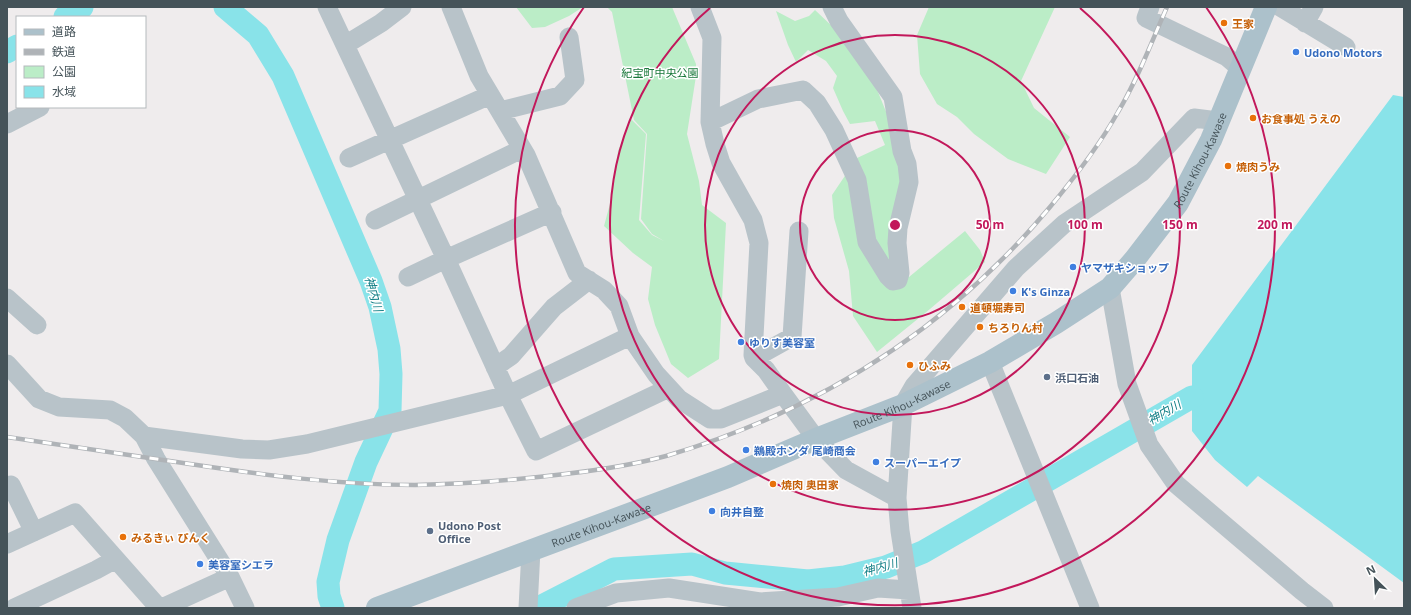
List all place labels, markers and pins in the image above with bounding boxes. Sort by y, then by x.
place label: 王家 [1232,16,1254,31]
marker: 王家 [1219,18,1229,28]
place label: Udono Motors [1304,45,1383,60]
marker: Udono Motors [1291,47,1301,57]
place label: お食事処 うえの [1261,111,1341,126]
marker: お食事処 うえの [1248,113,1258,123]
place label: 焼肉うみ [1236,159,1280,174]
marker: 焼肉うみ [1223,161,1233,171]
centre of rings [888,218,902,232]
place label: ヤマザキショップ [1081,260,1169,275]
marker: ヤマザキショップ [1068,262,1078,272]
place label: K's Ginza [1021,284,1070,299]
marker: K's Ginza [1008,286,1018,296]
place label: 道頓堀寿司 [970,300,1025,315]
marker: 道頓堀寿司 [957,302,967,312]
place label: ちろりん村 [988,320,1043,335]
marker: ちろりん村 [975,322,985,332]
place label: ゆりす美容室 [749,335,815,350]
marker: ゆりす美容室 [736,337,746,347]
place label: ひふみ [918,358,951,373]
marker: ひふみ [905,360,915,370]
place label: 浜口石油 [1055,370,1099,385]
marker: 浜口石油 [1042,372,1052,382]
place label: 鵜殿ホンダ 尾崎商会 [753,443,856,458]
marker: 鵜殿ホンダ 尾崎商会 [741,445,751,455]
place label: スーパーエイプ [884,455,961,470]
marker: スーパーエイプ [871,457,881,467]
place label: 焼肉 奥田家 [781,477,839,492]
marker: 焼肉 奥田家 [768,479,778,489]
place label: 向井自整 [720,504,764,519]
marker: 向井自整 [707,506,717,516]
place label: Udono Post Office [438,518,501,546]
marker: Udono Post Office [425,526,435,536]
place label: みるきぃ ぴんく [131,530,210,545]
marker: みるきぃ ぴんく [118,532,128,542]
place label: 美容室シエラ [208,557,274,572]
marker: 美容室シエラ [195,559,205,569]

